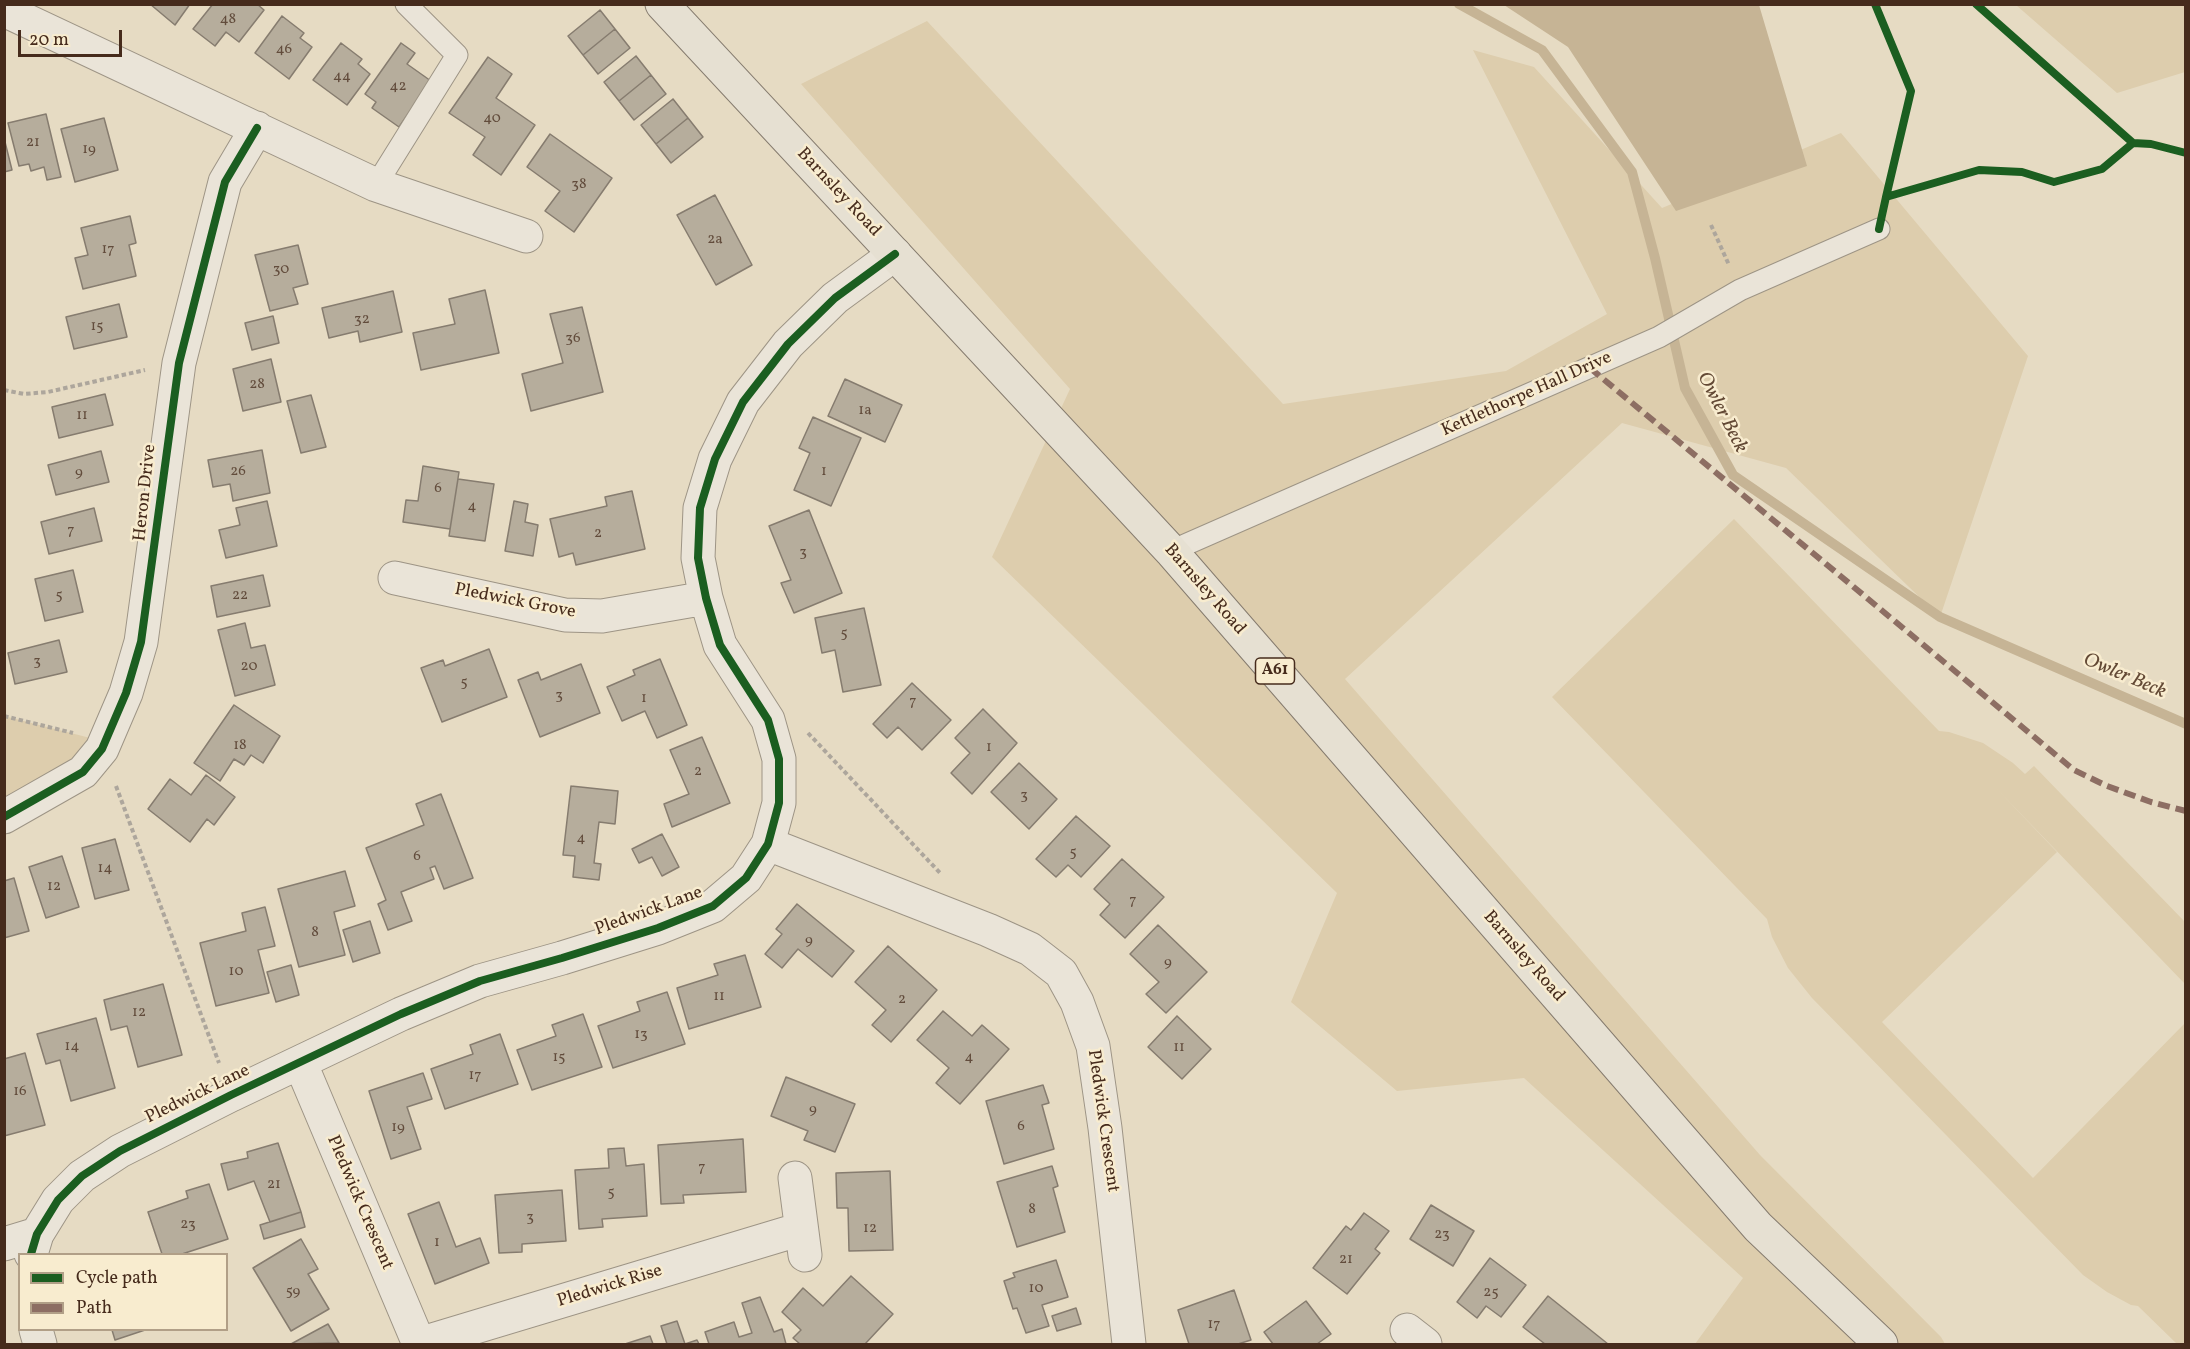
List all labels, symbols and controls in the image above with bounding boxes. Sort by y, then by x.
house number: 48 [220,11,236,29]
scale bar [21,18,124,56]
text: 20 m [29,28,69,53]
house number: 46 [276,41,292,59]
house number: 44 [333,68,351,86]
house number: 42 [389,78,407,96]
house number: 40 [483,110,501,128]
house number: 21 [26,134,40,152]
house number: 19 [82,141,96,159]
street label: Barnsley Road [791,144,885,242]
house number: 38 [571,176,587,194]
house number: 2a [707,231,723,249]
house number: 17 [101,241,115,259]
house number: 30 [273,261,289,279]
house number: 32 [354,311,370,329]
house number: 15 [90,318,104,336]
house number: 36 [565,330,581,348]
street label: Kettlethorpe Hall Drive [1439,348,1615,442]
water label: Owler Beck [1690,368,1752,458]
house number: 28 [249,376,265,394]
house number: 1a [858,402,872,420]
house number: 11 [76,407,88,425]
street label: Heron Drive [130,443,162,543]
house number: 26 [230,463,246,481]
house number: 1 [821,463,827,481]
house number: 9 [75,464,83,482]
house number: 6 [434,480,442,498]
house number: 4 [468,498,476,516]
house number: 7 [67,522,75,540]
house number: 2 [594,525,602,543]
street label: Barnsley Road [1158,540,1250,640]
house number: 3 [799,544,807,562]
street label: Pledwick Grove [453,580,577,624]
house number: 5 [55,587,63,605]
house number: 22 [232,587,248,605]
house number: 5 [840,625,848,643]
water label: Owler Beck [2079,649,2169,705]
house number: 3 [33,653,41,671]
house number: 20 [241,658,257,676]
road number: A61 [1256,658,1294,684]
house number: 5 [460,674,468,692]
house number: 3 [555,687,563,705]
house number: 1 [641,690,647,708]
house number: 7 [909,693,917,711]
house number: 18 [233,737,247,755]
house number: 1 [986,739,992,757]
house number: 2 [694,763,702,781]
house number: 3 [1020,787,1028,805]
house number: 4 [577,830,585,848]
house number: 5 [1069,844,1077,862]
house number: 6 [413,848,421,866]
house number: 14 [98,860,112,878]
house number: 12 [47,878,61,896]
street label: Pledwick Lane [592,882,706,942]
house number: 7 [1129,892,1137,910]
street label: Barnsley Road [1477,907,1569,1007]
house number: 8 [311,924,319,942]
house number: 9 [805,932,813,950]
house number: 9 [1164,954,1172,972]
house number: 10 [229,963,243,981]
house number: 11 [713,988,725,1006]
house number: 2 [898,991,906,1009]
house number: 12 [132,1004,146,1022]
house number: 13 [634,1026,648,1044]
house number: 14 [65,1038,79,1056]
house number: 11 [1173,1039,1185,1057]
street label: Pledwick Crescent [1081,1048,1123,1194]
house number: 15 [552,1049,566,1067]
house number: 4 [965,1049,973,1067]
street label: Pledwick Lane [142,1060,254,1130]
house number: 17 [468,1067,482,1085]
house number: 16 [13,1083,27,1101]
house number: 9 [809,1101,817,1119]
house number: 6 [1017,1118,1025,1136]
house number: 19 [391,1119,405,1137]
street label: Pledwick Crescent [321,1132,397,1274]
house number: 7 [698,1159,706,1177]
house number: 21 [267,1176,281,1194]
house number: 5 [607,1184,615,1202]
house number: 8 [1028,1201,1036,1219]
house number: 3 [526,1209,534,1227]
house number: 23 [180,1216,196,1234]
house number: 12 [863,1220,877,1238]
house number: 23 [1434,1226,1450,1244]
house number: 1 [434,1234,440,1252]
house number: 21 [1339,1251,1353,1269]
legend [18,1253,228,1331]
street label: Pledwick Rise [555,1261,665,1313]
text: Cycle path [76,1266,158,1291]
house number: 10 [1029,1280,1043,1298]
house number: 59 [286,1283,300,1301]
house number: 25 [1483,1284,1499,1302]
text: Path [76,1296,112,1321]
house number: 17 [1207,1316,1221,1334]

